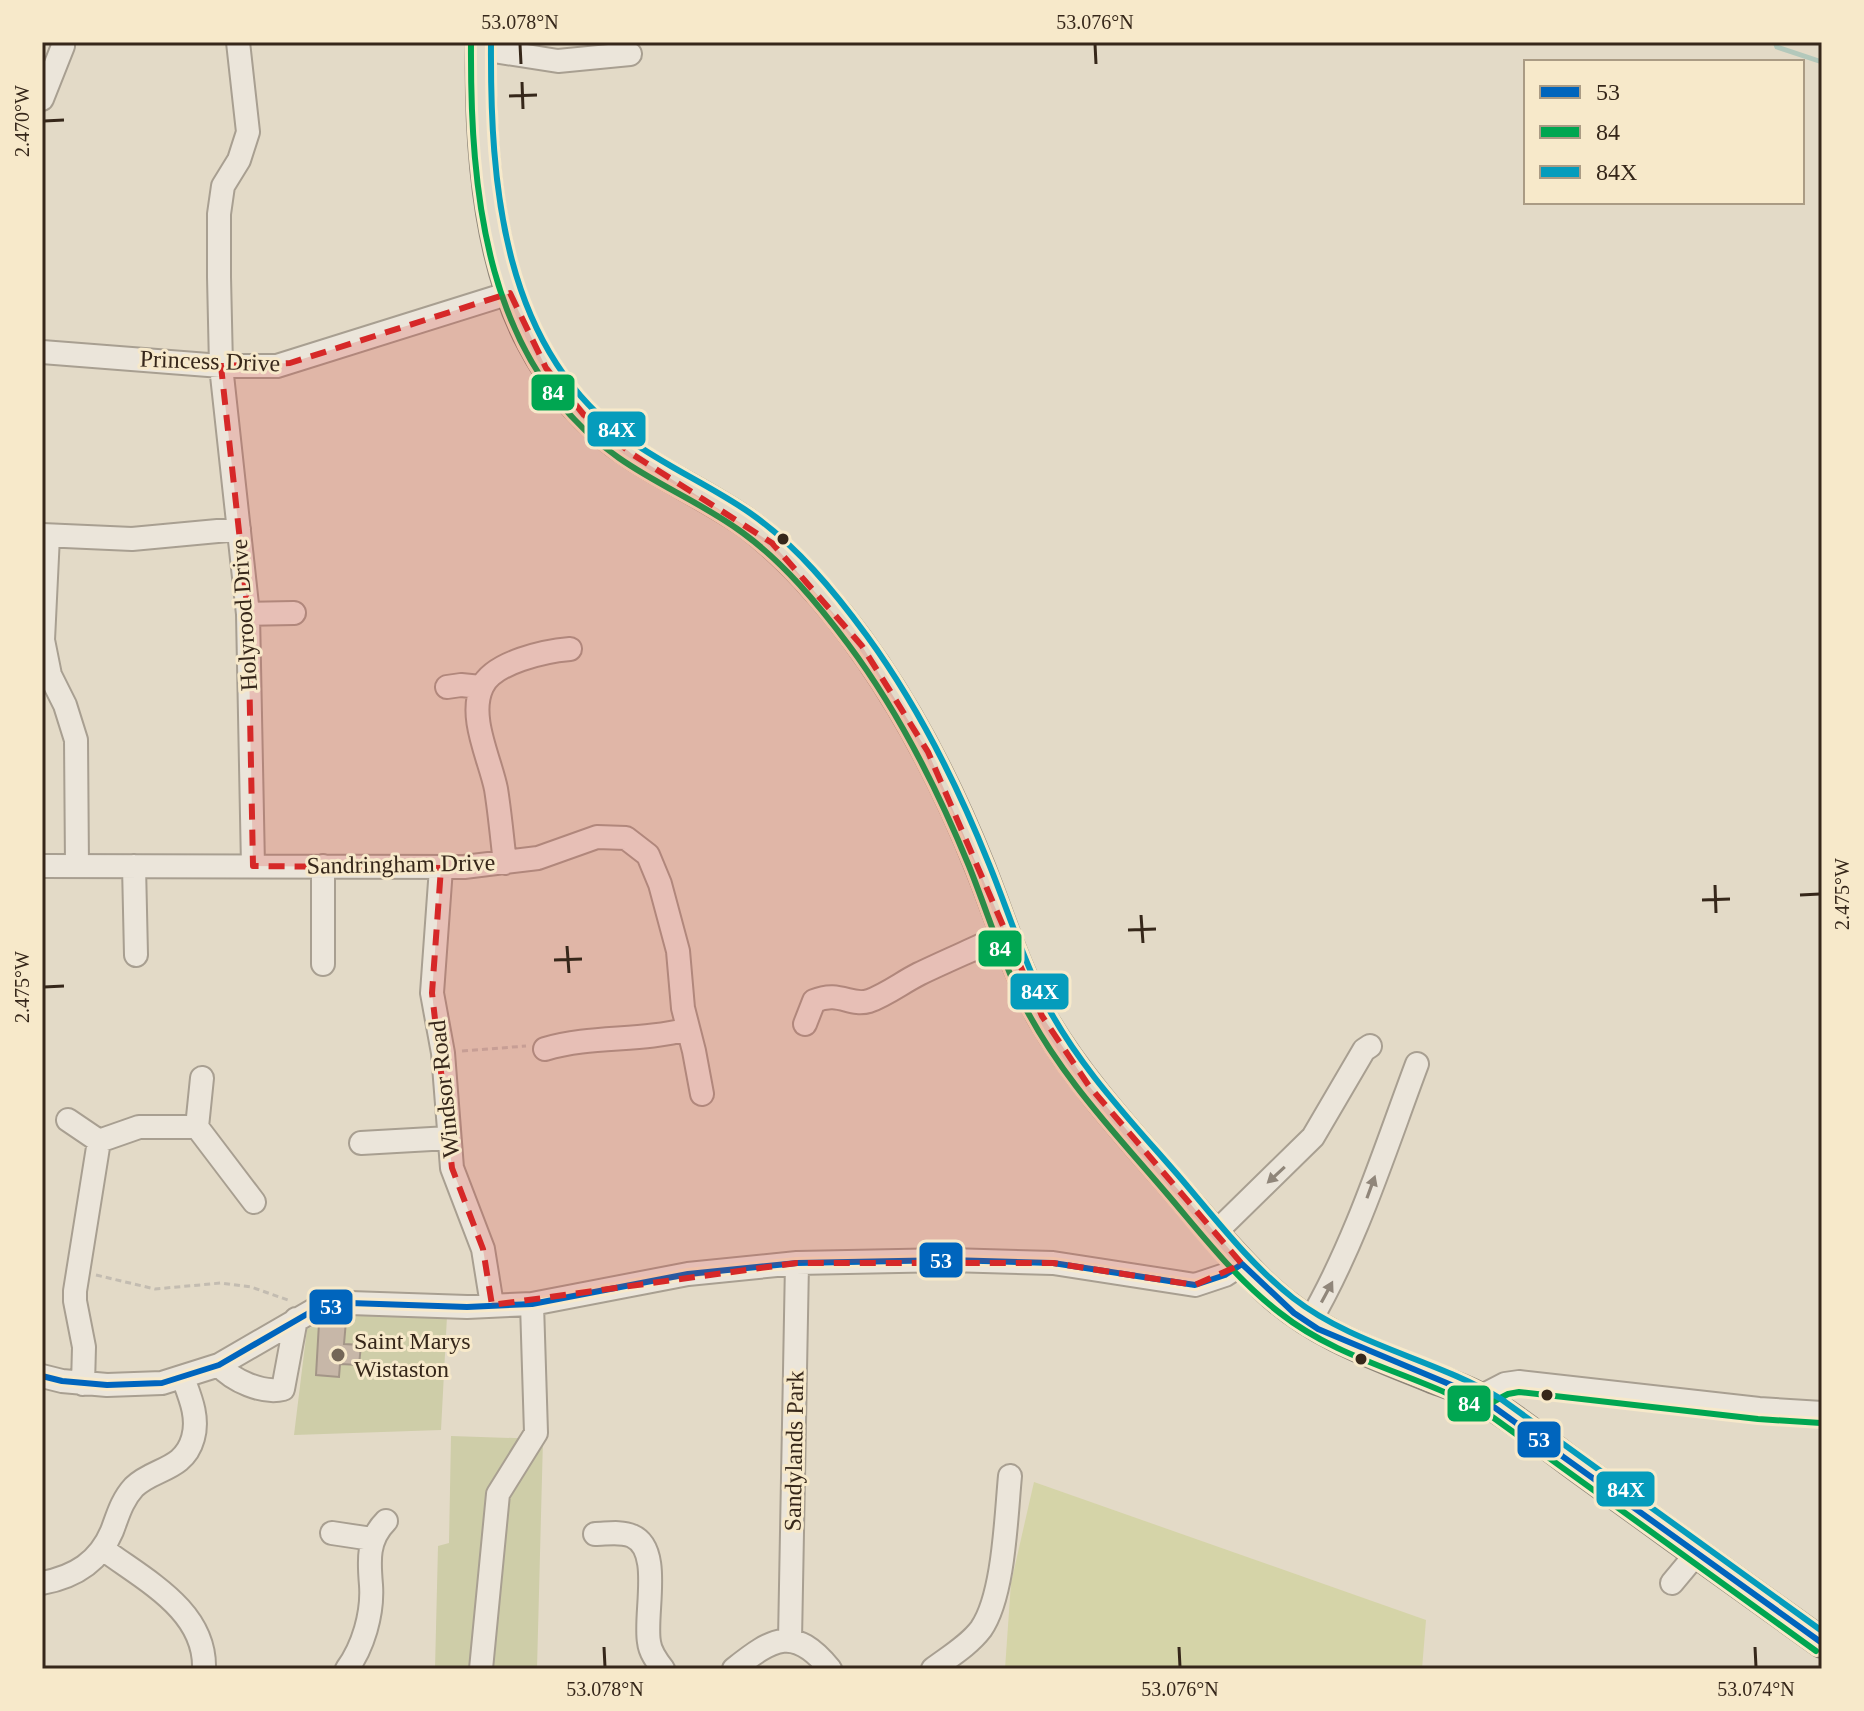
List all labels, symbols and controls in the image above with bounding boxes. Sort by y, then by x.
text: 53.078°N [481,11,559,33]
text: 53.076°N [1056,11,1134,33]
legend [1524,60,1804,204]
text: 53 [1596,79,1620,105]
text: 2.470°W [11,85,33,157]
text: 84 [1596,119,1620,145]
text: 84X [1596,159,1637,185]
street label: Princess Drive [139,346,281,376]
line badge: 84 [530,373,576,412]
text: 84 [542,380,564,405]
line badge: 84X [586,410,647,448]
text: 84X [598,417,636,442]
unlabelled marker [775,531,791,547]
street label: Holyrood Drive [226,538,262,692]
street label: Sandringham Drive [306,849,496,879]
text: 2.475°W [1831,858,1853,930]
line badge: 84 [977,929,1023,968]
text: 84 [989,936,1011,961]
text: 2.475°W [11,951,33,1023]
line badge: 84X [1009,972,1070,1011]
text: 84X [1021,979,1059,1004]
street label: Windsor Road [424,1019,464,1159]
one-way arrow [1266,1166,1285,1184]
one-way arrow [1366,1175,1378,1199]
line badge: 53 [918,1241,964,1279]
text: 53 [930,1248,952,1273]
one-way arrow [1319,1281,1333,1303]
line badge: 53 [308,1288,354,1326]
text: 53 [320,1294,342,1319]
place label: Saint Marys Wistaston [354,1328,471,1382]
marker: Saint Marys Wistaston [329,1346,347,1364]
unlabelled marker [1353,1351,1369,1367]
street label: Sandylands Park [780,1370,808,1532]
line badge: 84 [1446,1384,1492,1423]
unlabelled marker [1539,1387,1555,1403]
text: 84 [1458,1391,1480,1416]
line badge: 53 [1516,1420,1562,1459]
text: 53 [1528,1427,1550,1452]
line badge: 84X [1595,1470,1656,1508]
text: 84X [1607,1477,1645,1502]
text: 53.078°N [566,1678,644,1700]
text: 53.076°N [1141,1678,1219,1700]
text: 53.074°N [1717,1678,1795,1700]

